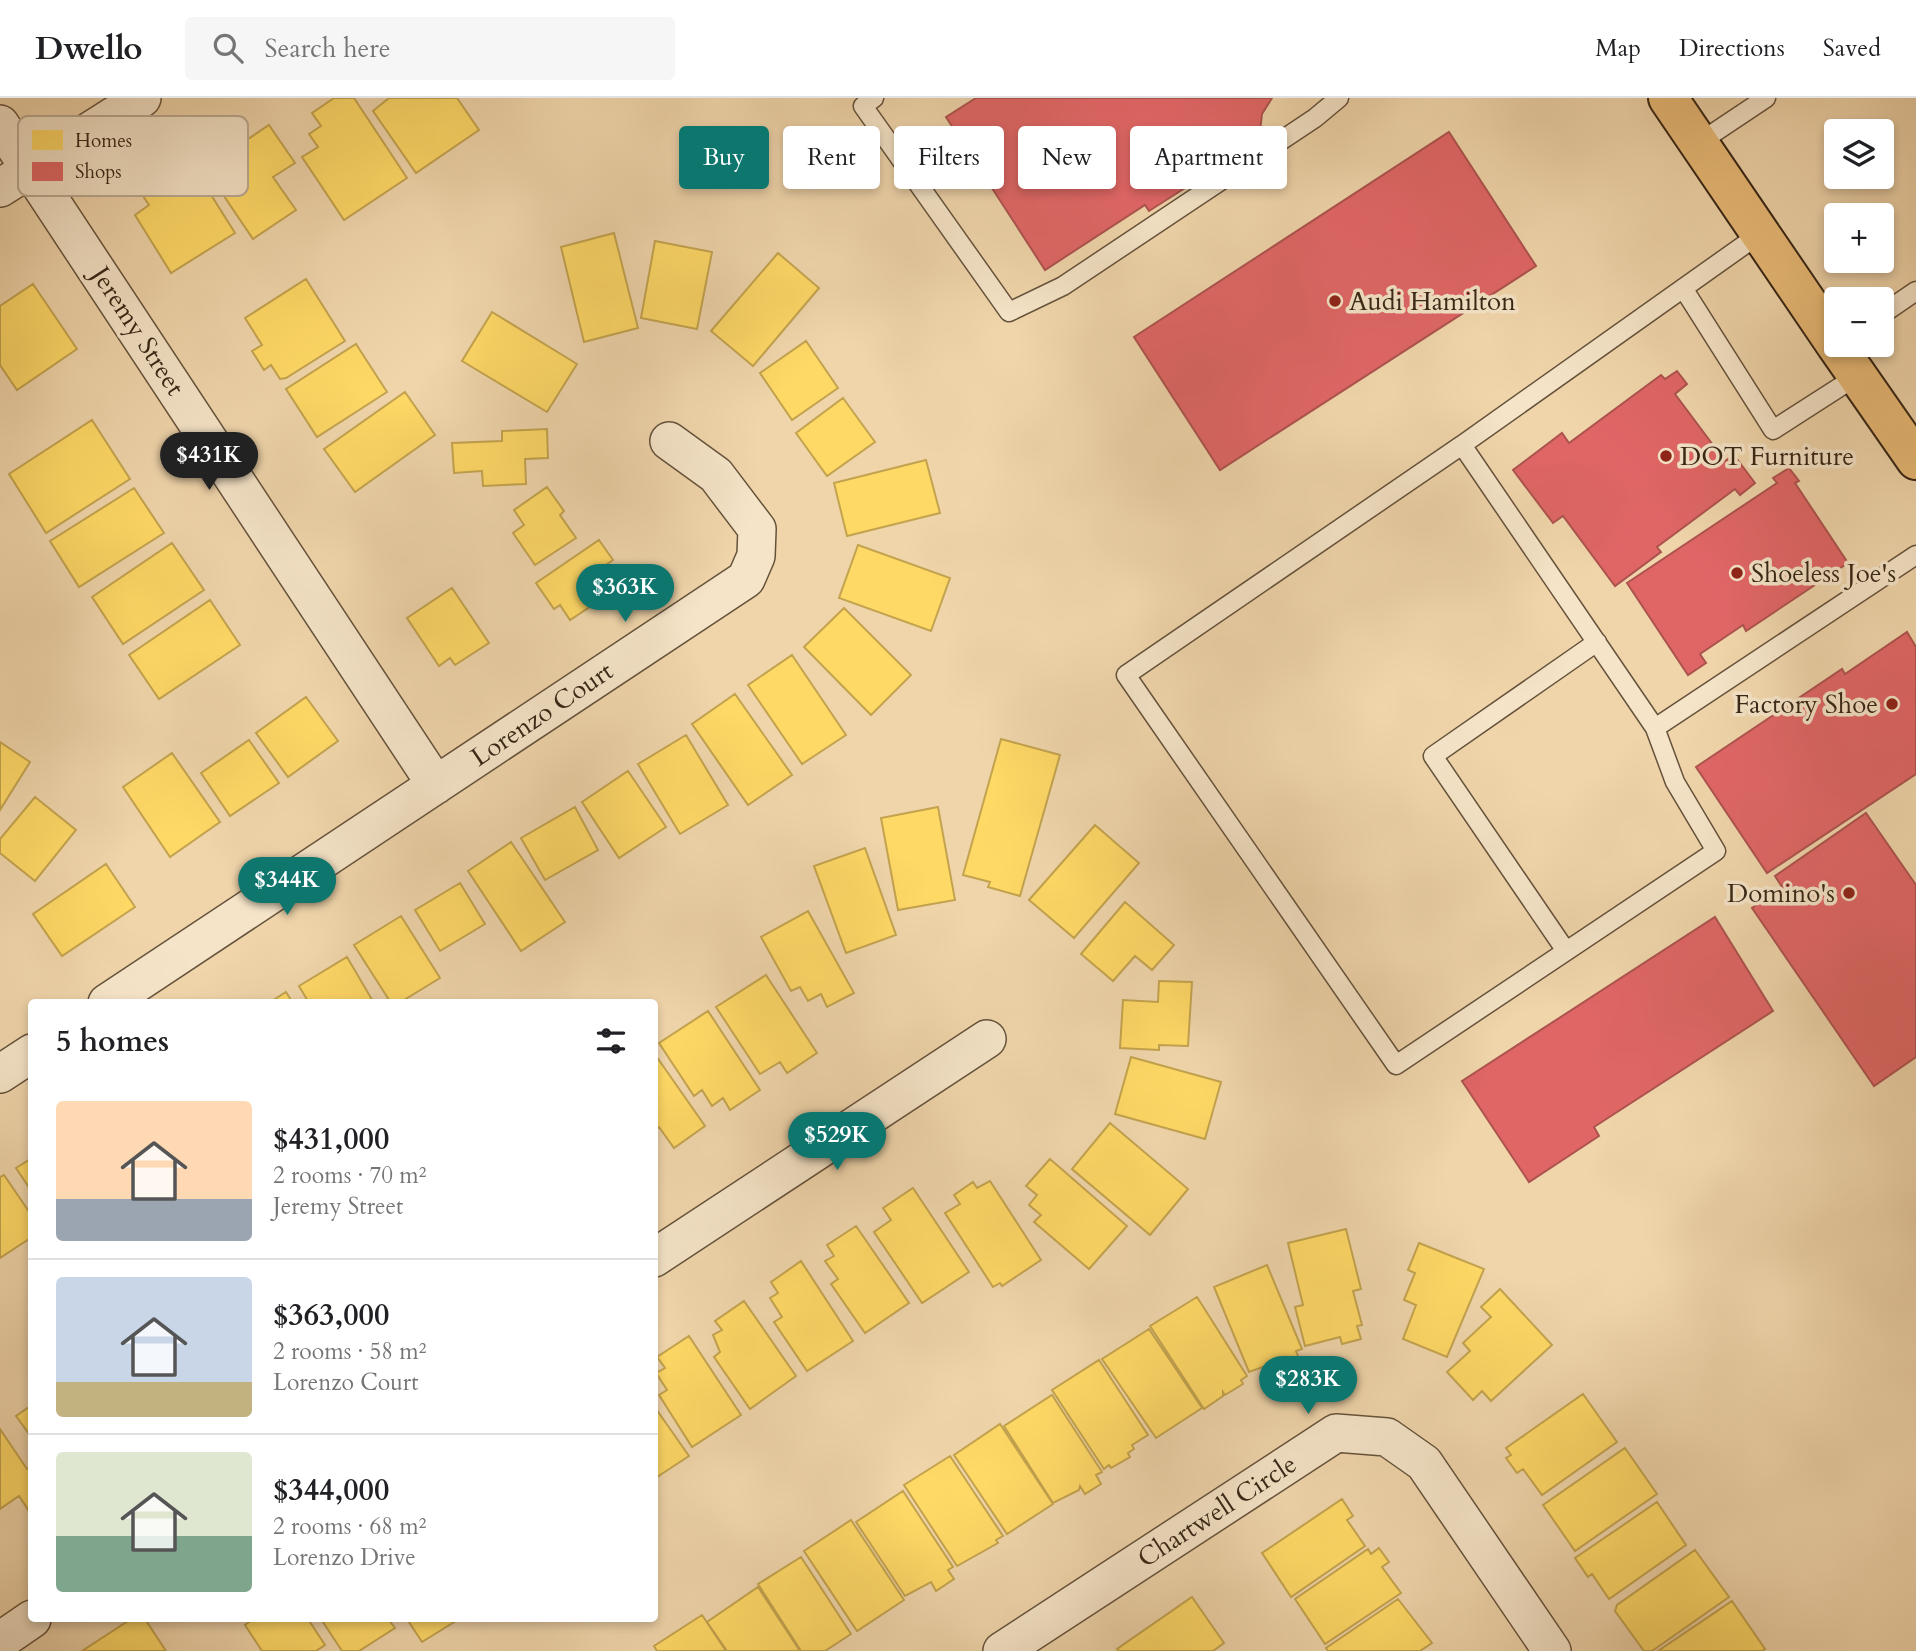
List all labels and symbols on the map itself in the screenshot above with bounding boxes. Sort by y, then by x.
legend [18,116,248,196]
text: Homes [75,128,132,154]
text: Shops [75,159,122,185]
street label: Jeremy Street [81,256,193,402]
place label: Audi Hamilton [1349,284,1516,319]
marker: Audi Hamilton [1327,293,1343,309]
pin: $431K [160,432,258,492]
place label: DOT Furniture [1680,439,1854,474]
marker: DOT Furniture [1658,448,1674,464]
place label: Shoeless Joe's [1751,556,1896,591]
pin: $363K [576,564,674,624]
marker: Shoeless Joe's [1729,565,1745,581]
street label: Lorenzo Court [464,654,620,774]
place label: Factory Shoe [1734,687,1878,722]
marker: Factory Shoe [1884,696,1900,712]
pin: $344K [238,858,336,917]
place label: Domino's [1727,876,1835,911]
marker: Domino's [1841,885,1857,901]
pin: $529K [788,1112,886,1172]
pin: $283K [1259,1356,1357,1416]
street label: Chartwell Circle [1131,1447,1303,1575]

